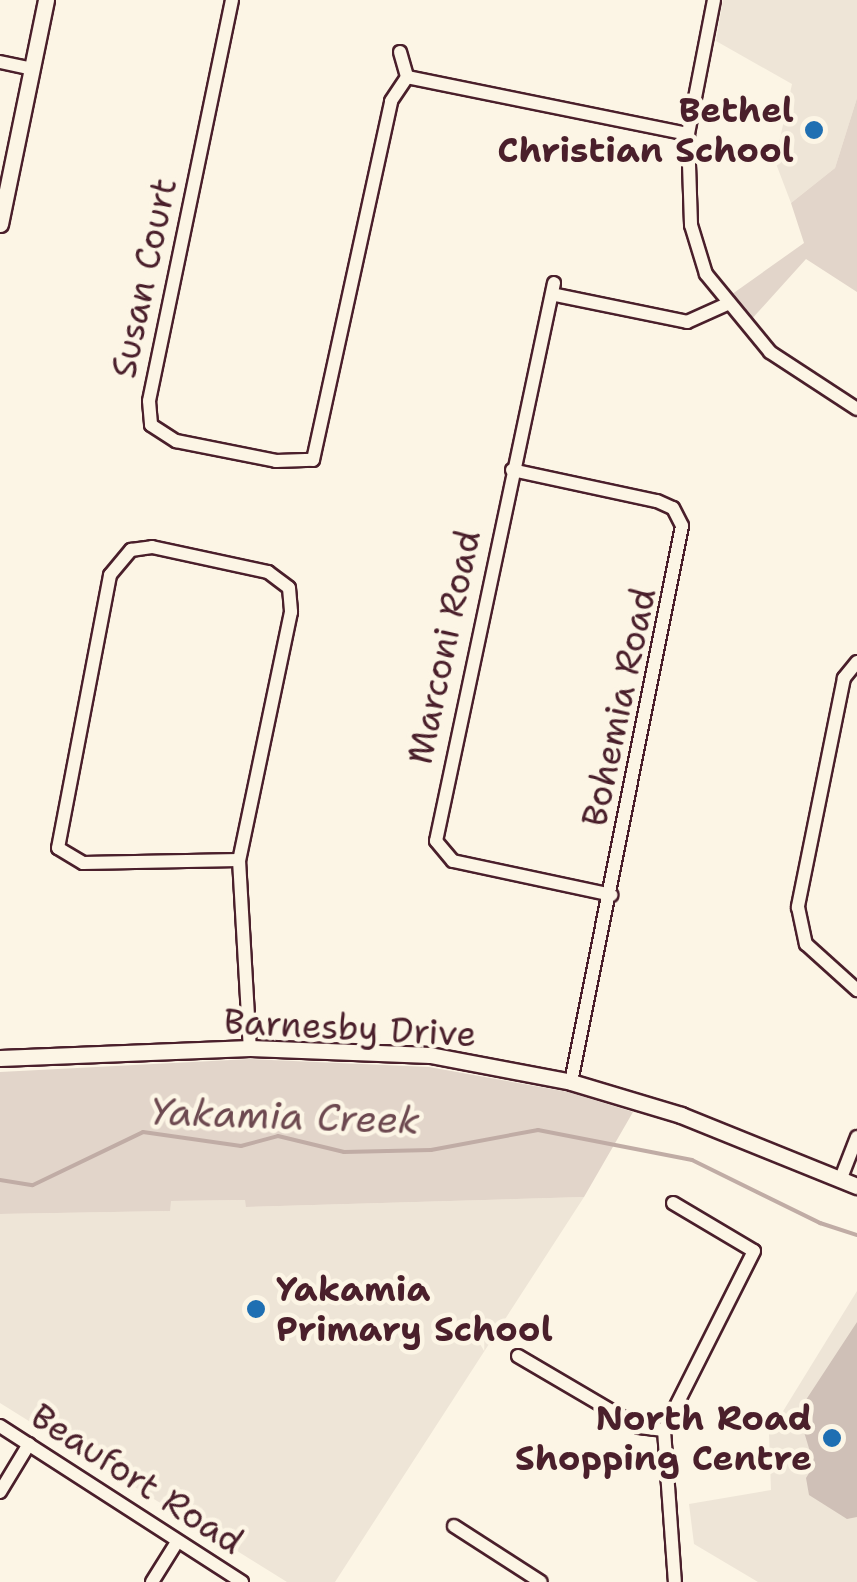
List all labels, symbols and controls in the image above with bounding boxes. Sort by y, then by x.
place label: Bethel Christian School [497,89,794,171]
marker: Bethel Christian School [803,119,825,141]
street label: Susan Court [102,174,186,382]
street label: Marconi Road [399,526,489,768]
street label: Bohemia Road [573,584,665,830]
street label: Barnesby Drive [223,1000,477,1056]
water label: Yakamia Creek [149,1089,421,1143]
place label: Yakamia Primary School [276,1268,553,1350]
marker: Yakamia Primary School [245,1298,267,1320]
street label: Beaufort Road [23,1395,251,1563]
place label: North Road Shopping Centre [515,1397,812,1479]
marker: North Road Shopping Centre [821,1427,843,1449]

